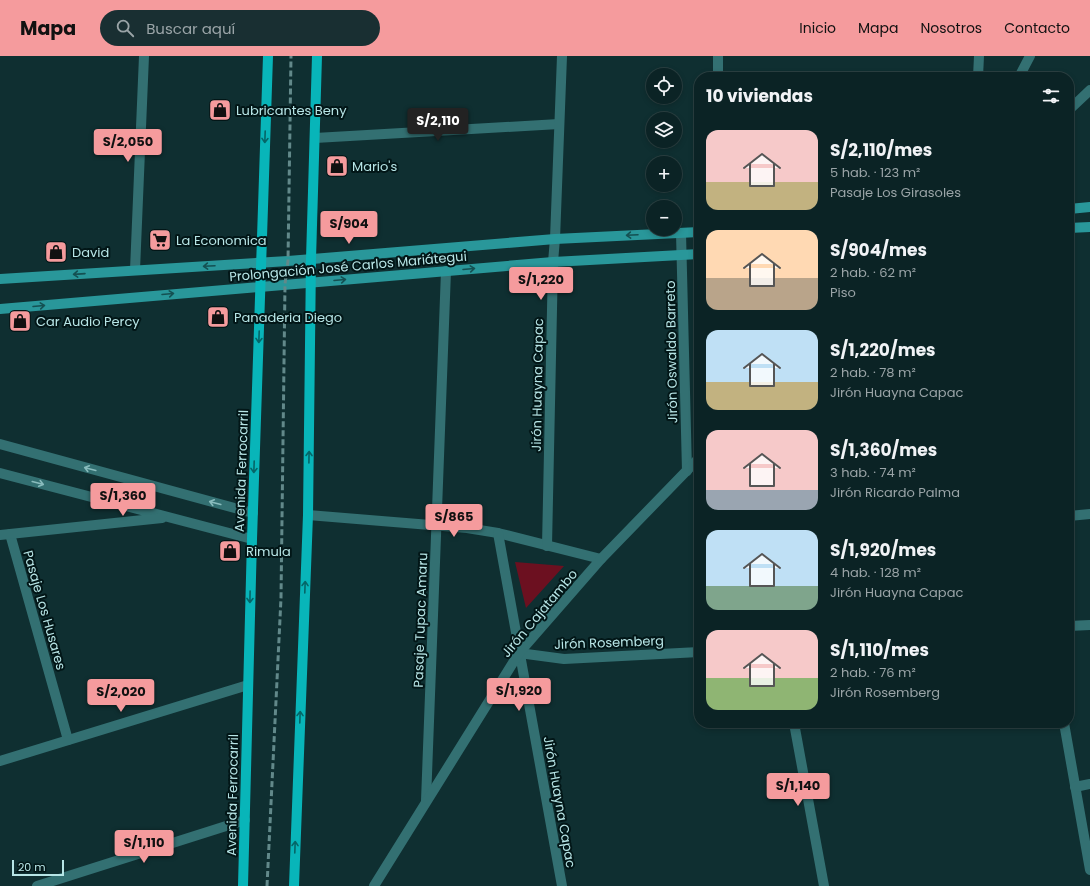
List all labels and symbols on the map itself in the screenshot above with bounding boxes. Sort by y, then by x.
shop icon: Lubricantes Beny [207,97,233,123]
place label: Lubricantes Beny [236,101,347,120]
pin: S/2,110 [401,108,475,142]
pin: S/2,050 [91,129,165,163]
one-way arrow [262,130,269,143]
shop icon: Mario's [324,153,350,179]
place label: Mario's [352,157,397,176]
pin: S/904 [321,211,377,245]
supermarket icon: La Economica [147,227,173,253]
place label: La Economica [176,231,267,250]
one-way arrow [626,232,639,239]
shop icon: David [43,239,69,265]
place label: David [72,243,109,262]
street label: Prolongación José Carlos Mariátegui [229,247,468,286]
one-way arrow [203,262,216,270]
one-way arrow [462,266,475,273]
pin: S/1,220 [504,267,578,301]
one-way arrow [73,270,86,278]
one-way arrow [333,277,346,284]
street label: Jirón Oswaldo Barreto [661,280,682,424]
one-way arrow [161,291,174,298]
one-way arrow [32,302,45,309]
shop icon: Panaderia Diego [205,304,231,330]
shop icon: Car Audio Percy [7,308,33,334]
place label: Panaderia Diego [234,308,342,327]
place label: Car Audio Percy [36,312,140,331]
street label: Jirón Huayna Capac [527,318,548,452]
one-way arrow [255,330,262,343]
street label: Avenida Ferrocarril [230,410,253,532]
one-way arrow [305,451,313,464]
one-way arrow [250,460,258,473]
one-way arrow [83,465,96,472]
one-way arrow [31,480,44,487]
pin: S/1,360 [86,483,160,517]
one-way arrow [209,499,222,506]
pin: S/865 [426,504,482,538]
shop icon: Rimula [217,538,243,564]
place label: Rimula [246,542,291,561]
street label: Pasaje Los Husares [18,548,71,672]
street label: Pasaje Tupac Amaru [409,552,432,688]
street label: Jirón Cajatambo [497,565,582,662]
one-way arrow [301,581,309,594]
one-way arrow [247,590,254,603]
street label: Jirón Rosemberg [554,631,664,654]
pin: S/1,920 [482,678,556,712]
pin: S/2,020 [84,679,158,713]
one-way arrow [296,711,304,724]
street label: Avenida Ferrocarril [222,734,243,856]
street label: Jirón Huayna Capac [539,735,580,870]
pin: S/1,140 [761,773,835,807]
pin: S/1,110 [107,830,181,864]
one-way arrow [291,841,299,854]
scale bar [12,858,64,877]

